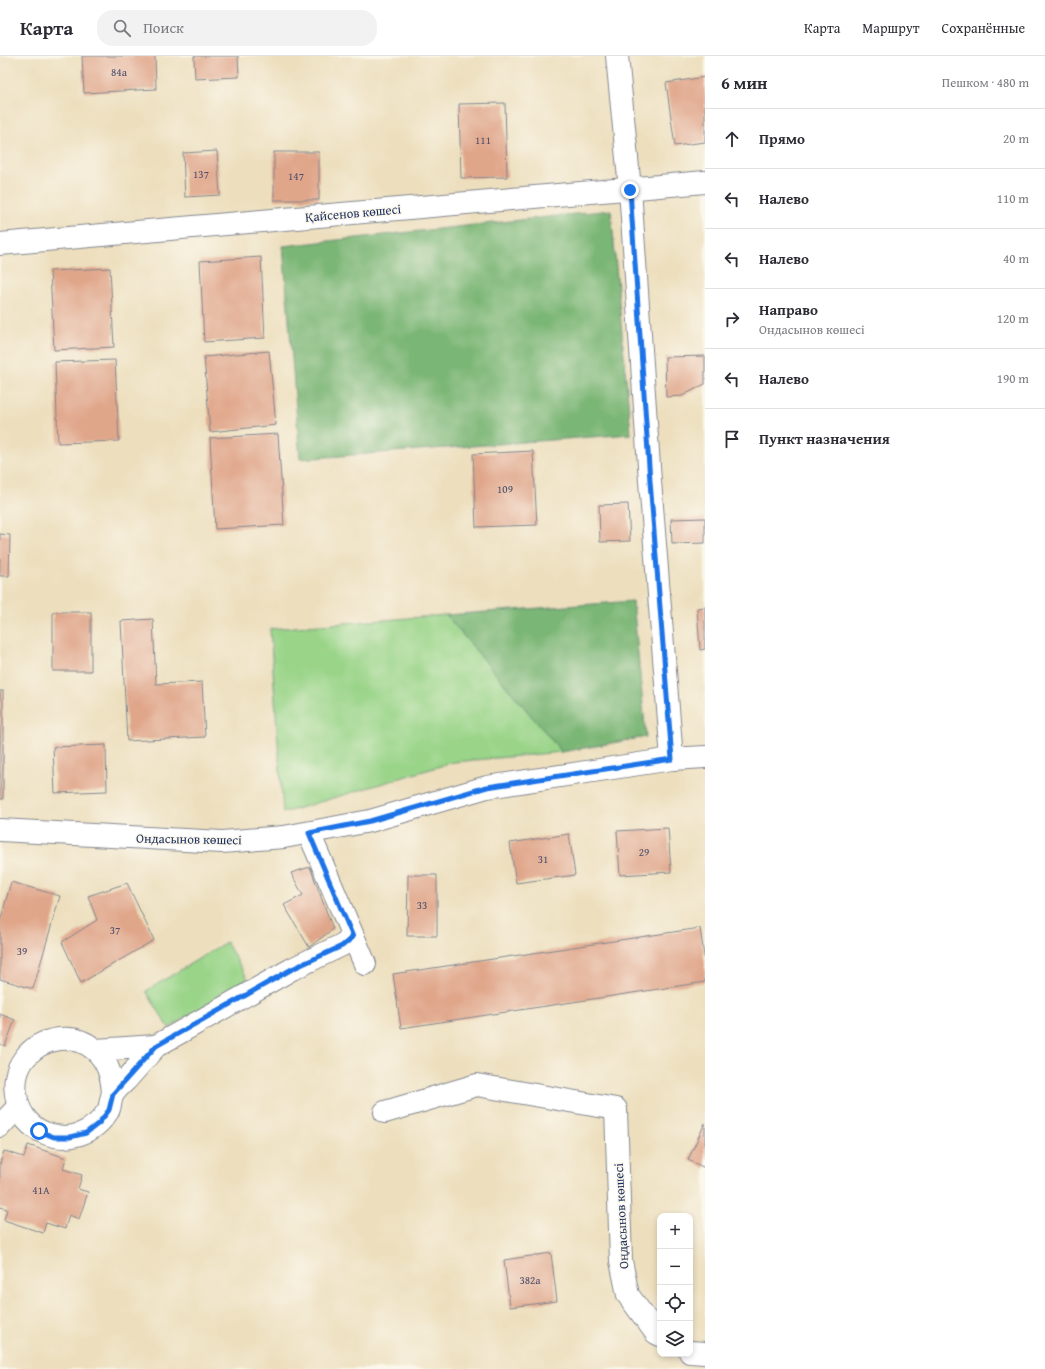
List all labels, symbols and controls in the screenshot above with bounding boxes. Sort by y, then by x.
search box [97,10,377,46]
text: Карта [20,14,73,42]
icon: search [111,17,133,39]
text: Поиск [143,17,184,38]
text: Карта [804,18,840,38]
text: Маршрут [862,18,920,38]
text: Сохранённые [942,18,1025,38]
house number: 84а [111,64,128,80]
text: 6 мин [721,70,767,95]
text: Пешком · 480 m [942,73,1029,92]
icon: ahead [721,128,743,150]
text: Прямо [759,128,805,149]
text: 20 m [1003,129,1029,148]
house number: 111 [475,132,491,148]
house number: 137 [193,166,209,182]
house number: 147 [288,168,304,184]
route end [621,181,639,199]
icon: left [721,188,743,210]
text: Налево [759,188,809,209]
text: 110 m [997,189,1029,208]
street label: Қайсенов көшесі [304,199,402,227]
icon: left [721,248,743,270]
text: Налево [759,248,809,269]
text: 40 m [1003,249,1029,268]
text: Направо [759,299,818,320]
icon: right [721,308,743,330]
text: 120 m [997,309,1029,328]
text: Ондасынов көшесі [759,320,865,339]
icon: left [721,368,743,390]
text: Налево [759,368,809,389]
text: 190 m [997,369,1029,388]
icon: arrive [721,428,743,450]
text: Пункт назначения [759,428,890,449]
house number: 109 [497,481,513,497]
street label: Ондасынов көшесі [136,829,242,849]
house number: 29 [639,844,649,860]
house number: 31 [538,851,548,867]
house number: 33 [417,897,427,913]
house number: 37 [110,922,120,938]
house number: 39 [17,943,27,959]
route start [30,1122,48,1140]
street label: Оңдасынов көшесі [609,1162,633,1269]
house number: 41А [32,1182,50,1198]
map controls [657,1213,693,1357]
button: + [657,1213,693,1249]
button: − [657,1249,693,1285]
house number: 382а [519,1272,541,1288]
button: locate [657,1285,693,1321]
button: layers [657,1321,693,1357]

